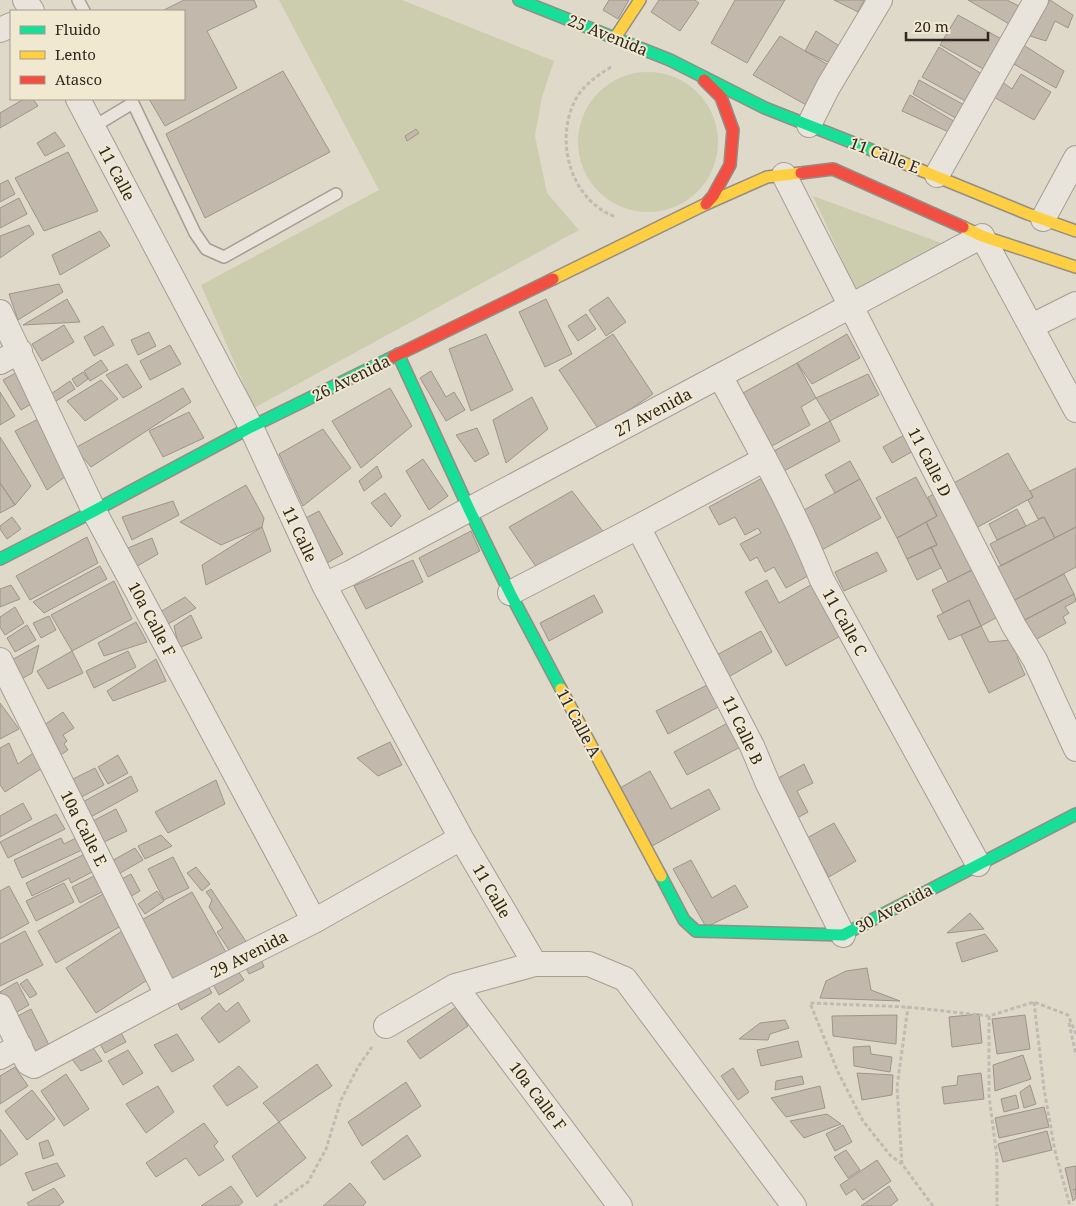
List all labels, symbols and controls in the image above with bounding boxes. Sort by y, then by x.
street label: 25 Avenida [565,9,651,61]
legend [10,10,185,100]
scale bar [906,10,988,42]
text: 20 m [914,16,949,36]
text: Fluido [55,19,101,39]
text: Lento [55,44,96,64]
text: Atasco [55,69,102,89]
street label: 11 Calle E [847,132,923,178]
street label: 11 Calle [93,142,141,204]
street label: 26 Avenida [308,350,394,406]
street label: 27 Avenida [611,382,695,442]
street label: 11 Calle D [903,424,957,500]
street label: 11 Calle [277,502,323,566]
street label: 10a Calle F [123,578,181,660]
street label: 11 Calle C [818,585,872,660]
street label: 11 Calle A [552,685,607,762]
street label: 11 Calle B [717,692,769,768]
street label: 10a Calle E [55,786,113,870]
street label: 11 Calle [468,860,516,922]
street label: 30 Avenida [852,878,936,938]
street label: 29 Avenida [206,925,292,983]
street label: 10a Calle F [505,1057,571,1135]

